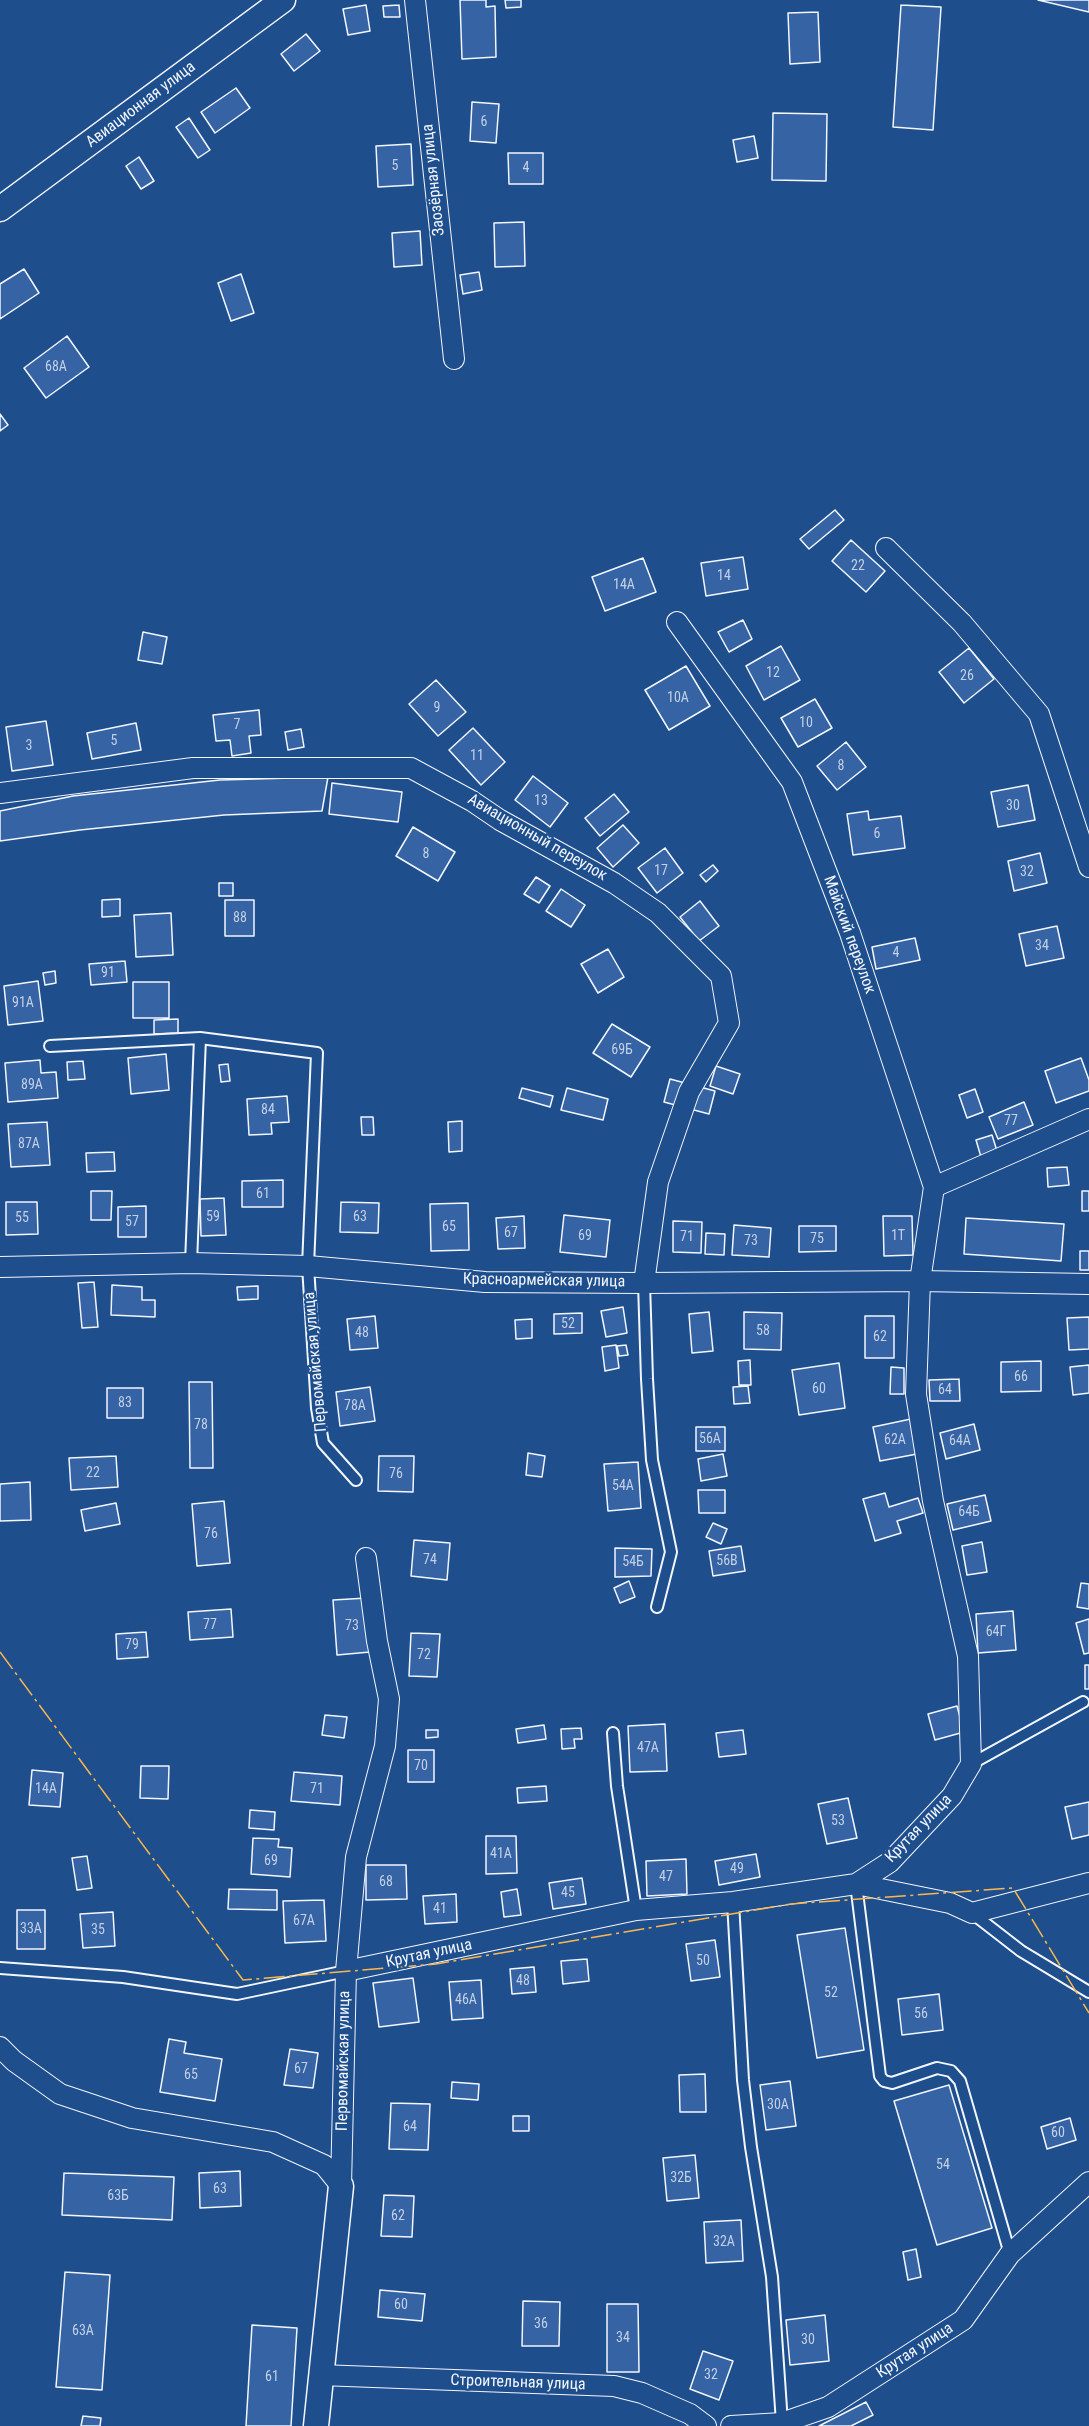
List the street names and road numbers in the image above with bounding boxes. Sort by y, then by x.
street label: Авиационная улица [83,58,199,152]
street label: Заозёрная улица [419,123,449,237]
street label: Авиационный переулок [464,790,610,886]
street label: Майский переулок [819,873,879,997]
street label: Красноармейская улица [463,1270,625,1292]
street label: Первомайская улица [300,1291,332,1433]
street label: Крутая улица [882,1791,956,1867]
street label: Крутая улица [384,1935,474,1973]
street label: Первомайская улица [333,1991,355,2131]
street label: Крутая улица [873,2319,957,2383]
street label: Строительная улица [450,2371,586,2395]

